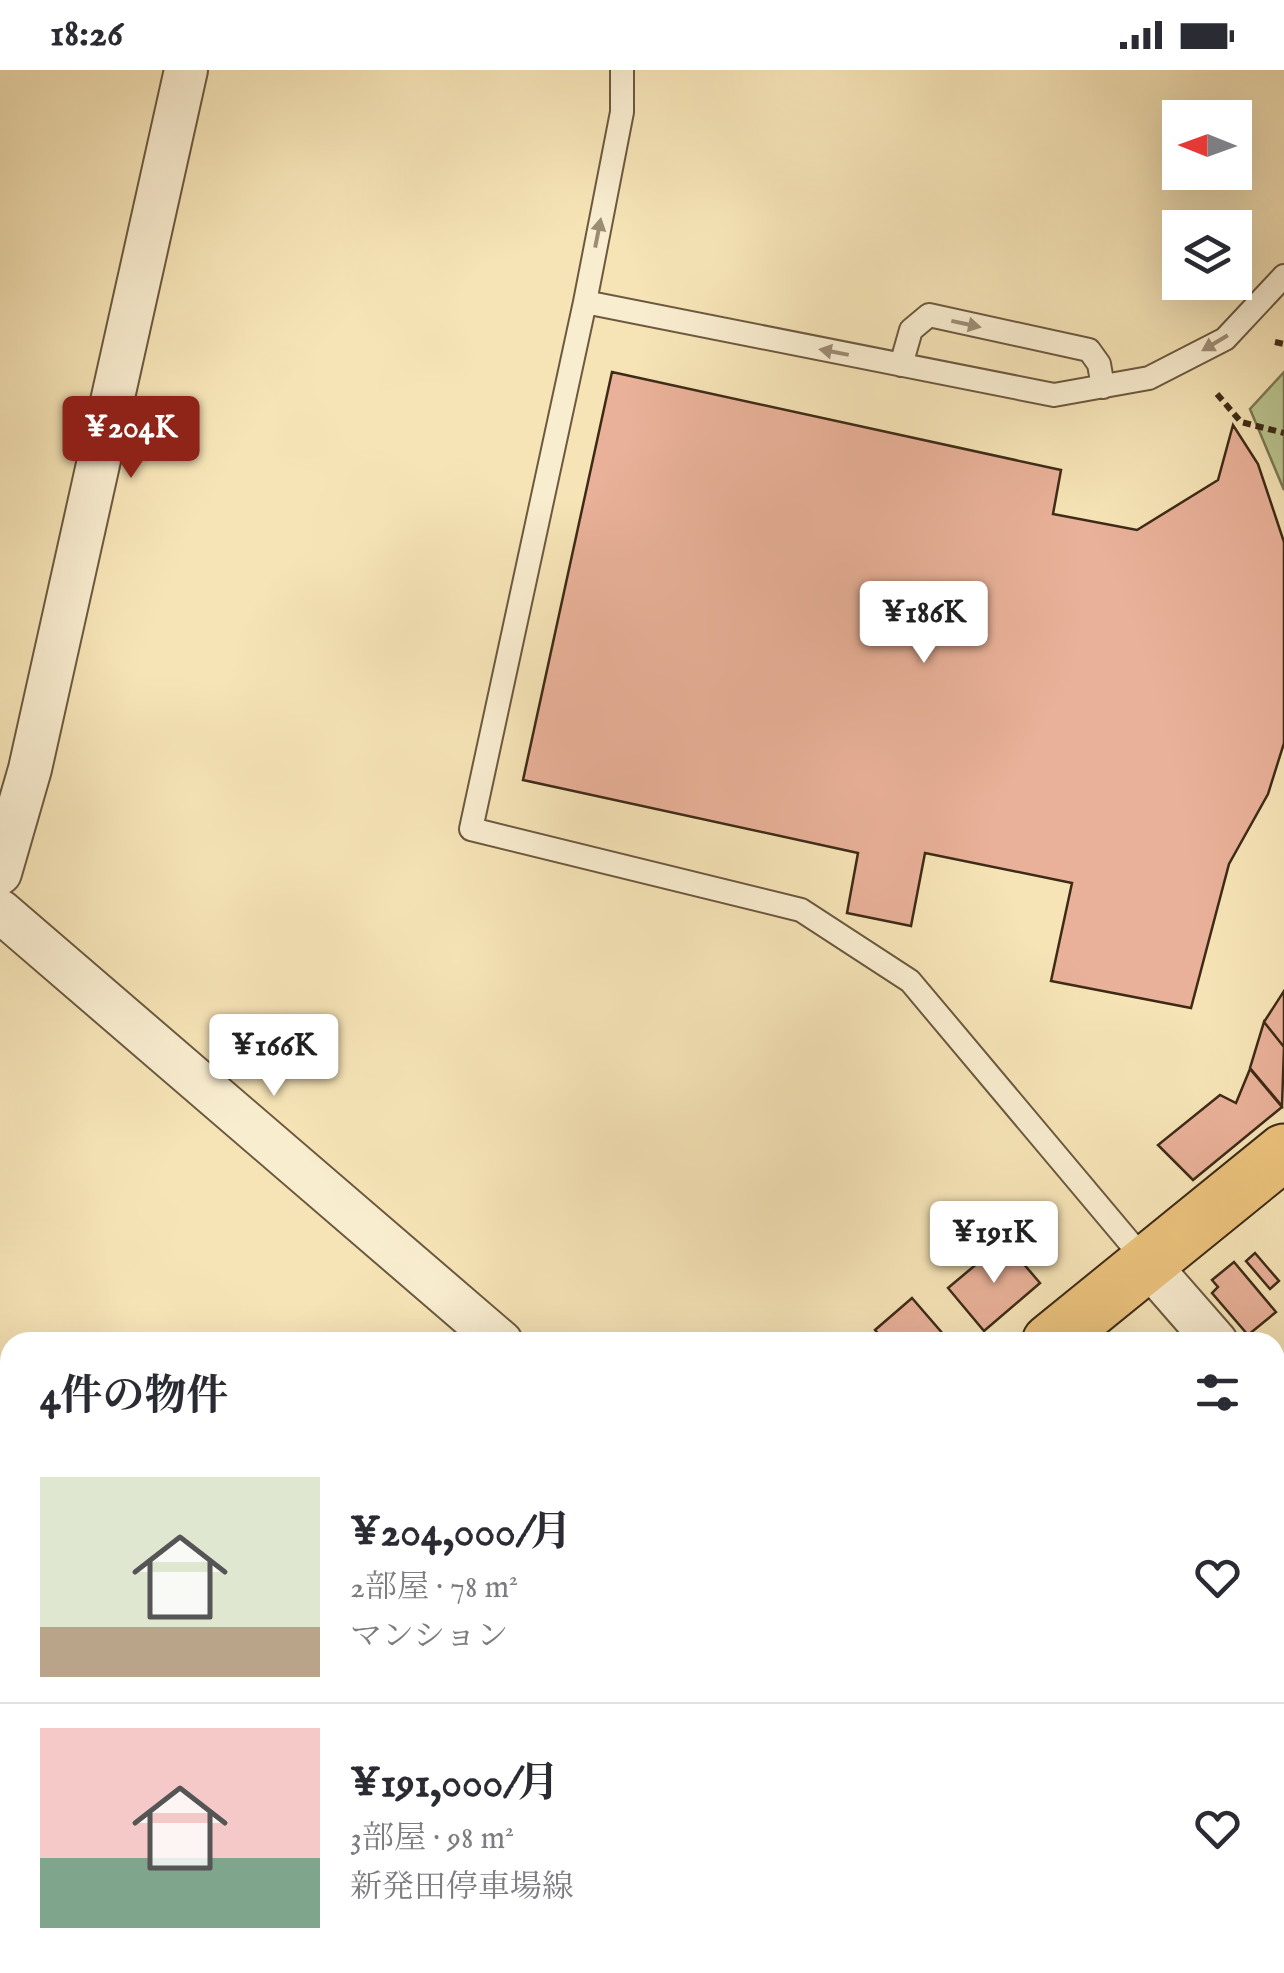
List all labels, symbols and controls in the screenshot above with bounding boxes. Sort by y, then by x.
text: 18:26 [50,11,123,59]
north arrow [1162,100,1252,190]
map controls [1162,100,1252,300]
button: layers [1162,210,1252,300]
one-way arrow [591,217,607,248]
one-way arrow [951,316,982,332]
one-way arrow [1201,334,1229,351]
one-way arrow [819,343,850,359]
pin: ¥204K [61,396,201,481]
text: ¥204K [85,408,177,449]
pin: ¥186K [854,581,994,666]
text: ¥186K [882,593,966,634]
pin: ¥166K [204,1014,344,1099]
text: ¥166K [231,1026,317,1067]
pin: ¥191K [924,1201,1064,1286]
text: ¥191K [952,1213,1036,1254]
icon: filters [1190,1365,1245,1420]
text: 4件の物件 [40,1371,229,1424]
text: ¥204,000/月 [350,1507,572,1560]
icon: home [120,1517,240,1637]
icon: heart [1190,1550,1245,1605]
text: 2部屋 · 78 m² [350,1568,518,1609]
text: マンション [350,1617,509,1658]
text: ¥191,000/月 [350,1758,560,1811]
icon: home [120,1768,240,1888]
icon: heart [1190,1801,1245,1856]
text: 3部屋 · 98 m² [350,1819,514,1860]
text: 新発田停車場線 [350,1868,574,1909]

